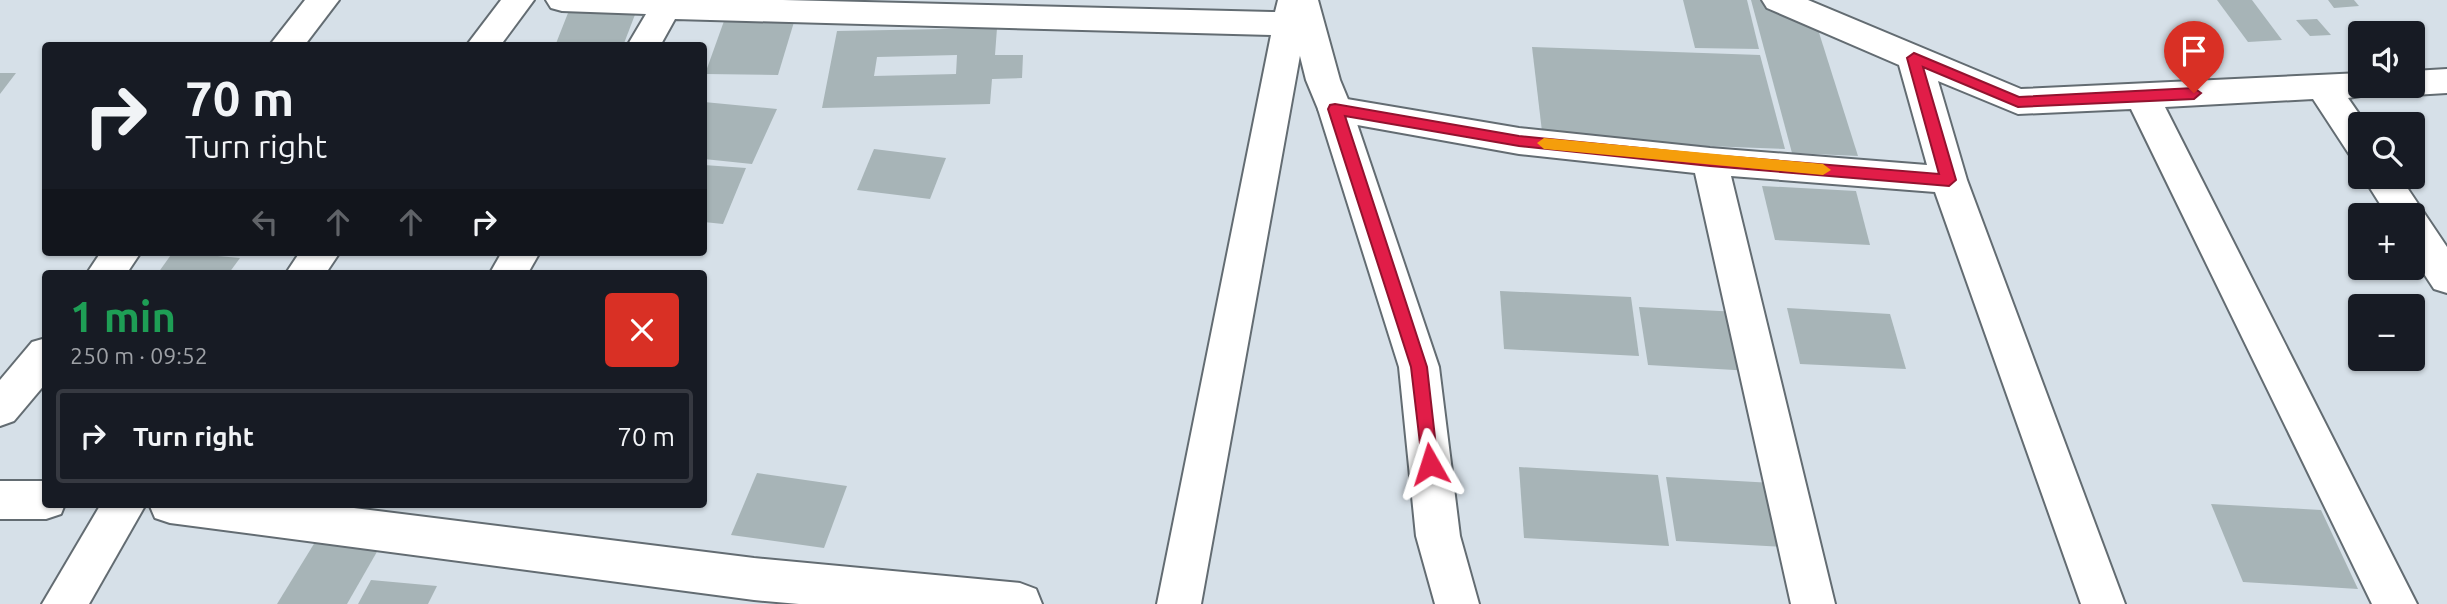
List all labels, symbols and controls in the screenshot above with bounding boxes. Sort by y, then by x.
pin [2164,21,2224,93]
map controls [2348,21,2425,371]
button: sound [2348,21,2425,98]
icon: arrive [2175,32,2213,70]
icon: right [70,70,161,161]
text: 70 m [185,70,294,125]
button: search [2348,112,2425,189]
text: Turn right [185,128,327,164]
icon: left [246,203,284,241]
icon: ahead [319,203,357,241]
icon: ahead [392,203,430,241]
icon: right [465,203,503,241]
button: + [2348,203,2425,280]
text: 1 min [70,293,176,340]
button: close [605,293,679,367]
button: − [2348,294,2425,371]
text: 250 m · 09:52 [70,343,208,368]
icon: right [74,417,112,455]
text: Turn right [133,422,254,451]
text: 70 m [617,422,675,451]
position arrow [1393,427,1467,501]

